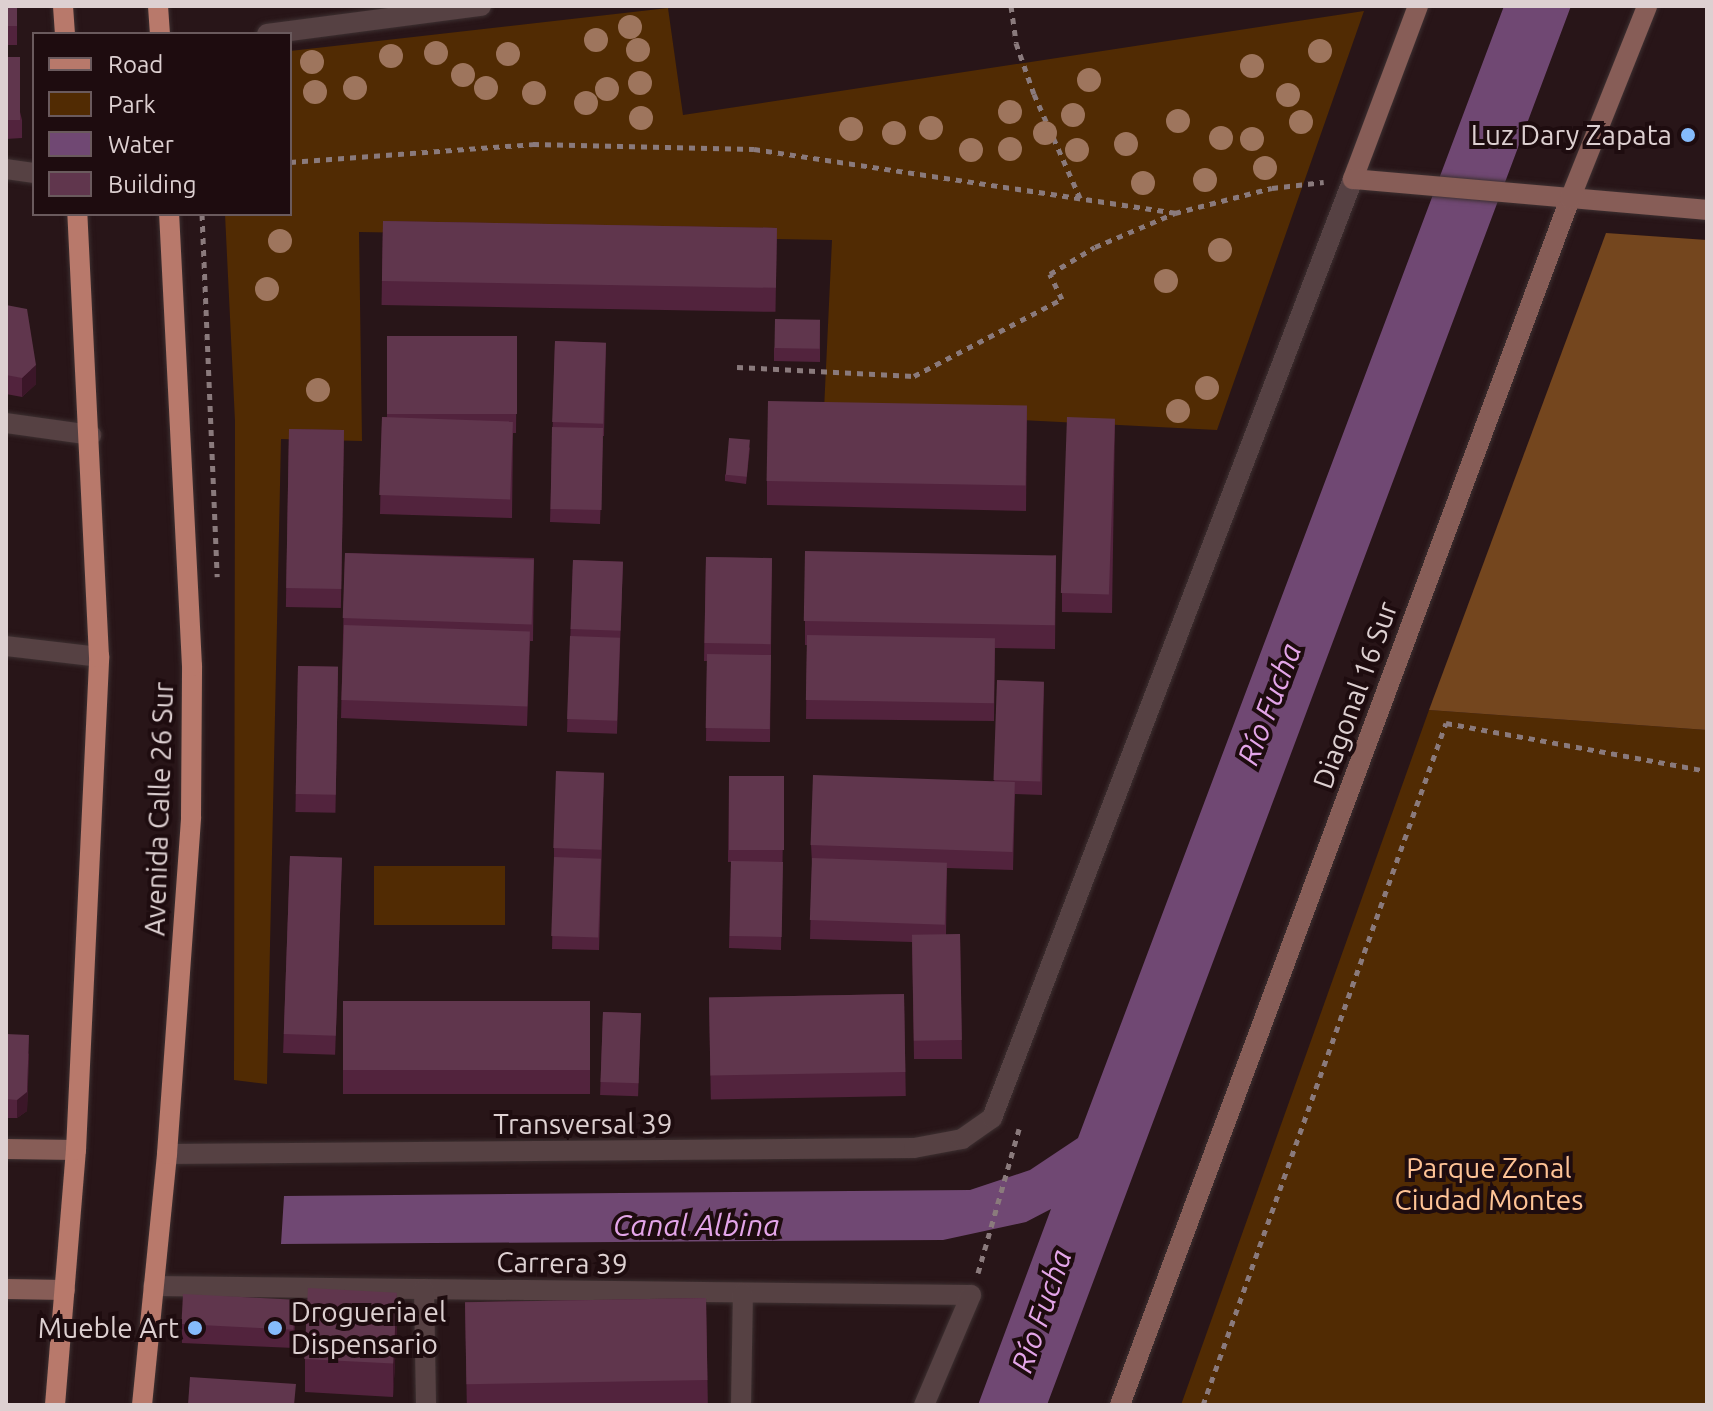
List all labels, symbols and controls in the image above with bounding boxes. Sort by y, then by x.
legend [32,32,292,216]
text: Road [108,51,163,78]
text: Park [108,91,156,118]
place label: Luz Dary Zapata [1471,118,1672,152]
marker: Luz Dary Zapata [1679,126,1697,144]
text: Water [108,131,174,158]
text: Building [108,171,196,198]
street label: Diagonal 16 Sur [1306,597,1404,793]
water label: Río Fucha [1229,638,1309,770]
street label: Avenida Calle 26 Sur [138,681,180,937]
street label: Transversal 39 [493,1107,673,1141]
park label: Parque Zonal Ciudad Montes [1395,1151,1583,1217]
water label: Canal Albina [613,1207,779,1243]
street label: Carrera 39 [496,1245,628,1281]
water label: Río Fucha [1003,1245,1079,1377]
place label: Drogueria el Dispensario [291,1295,446,1361]
place label: Mueble Art [38,1311,179,1345]
marker: Mueble Art [186,1319,204,1337]
marker: Drogueria el Dispensario [266,1319,284,1337]

